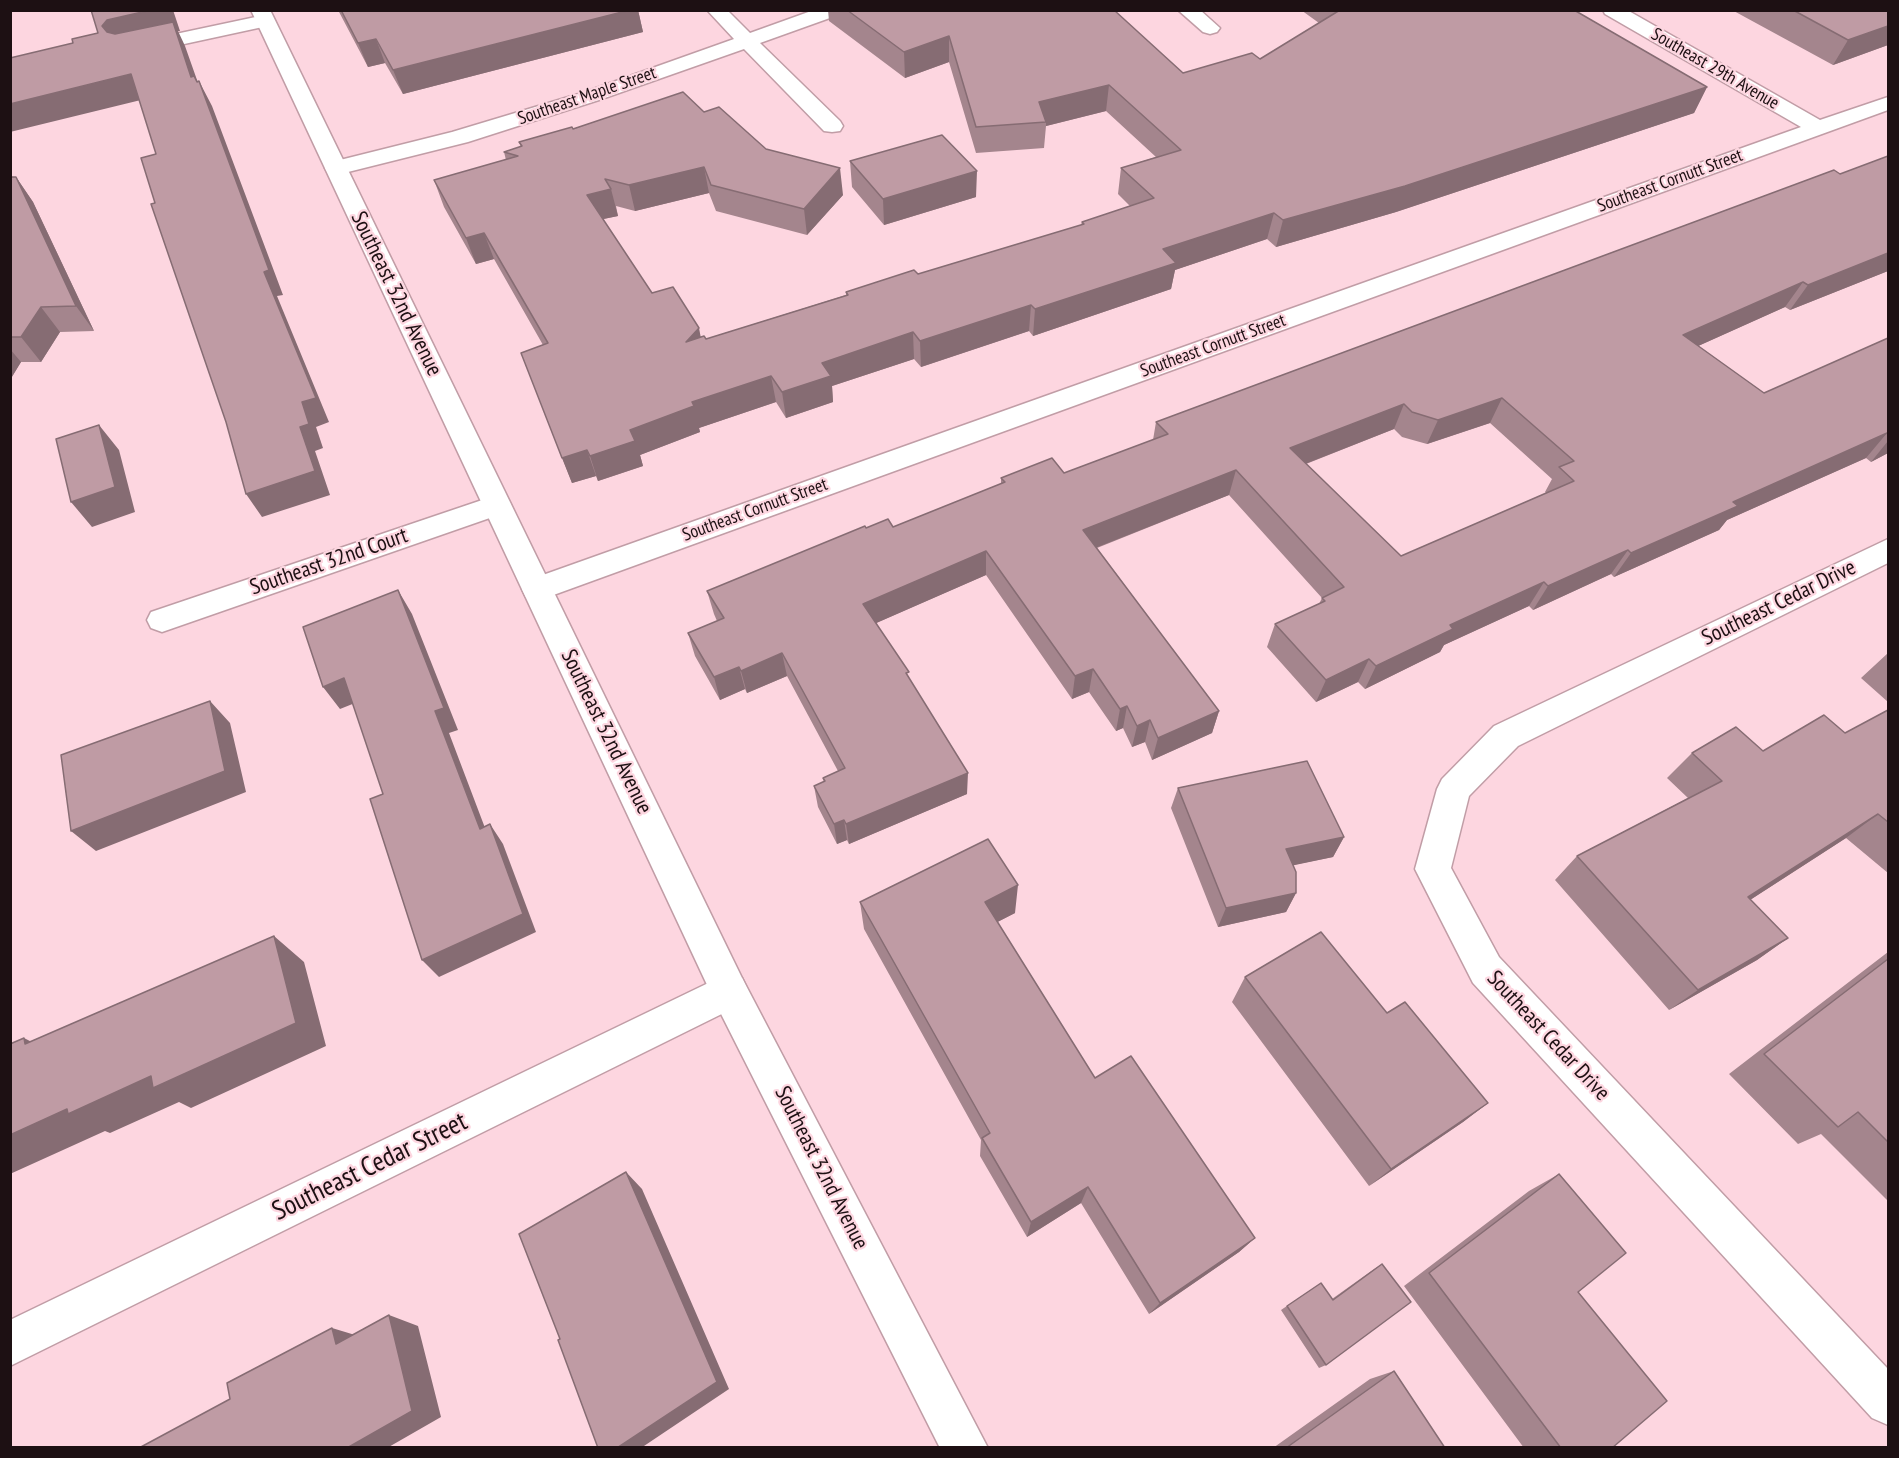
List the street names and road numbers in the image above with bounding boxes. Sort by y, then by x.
street label: Southeast 29th Avenue [1647,24,1783,114]
street label: Southeast Maple Street [515,62,659,130]
street label: Southeast Cornutt Street [1595,145,1745,217]
street label: Southeast 32nd Avenue [345,208,447,380]
street label: Southeast Cornutt Street [1138,310,1288,382]
street label: Southeast Cornutt Street [680,474,830,546]
street label: Southeast 32nd Court [247,523,411,601]
street label: Southeast Cedar Drive [1698,554,1860,652]
street label: Southeast 32nd Avenue [555,646,657,818]
street label: Southeast Cedar Drive [1481,966,1615,1106]
street label: Southeast 32nd Avenue [768,1082,874,1254]
street label: Southeast Cedar Street [267,1106,473,1228]

